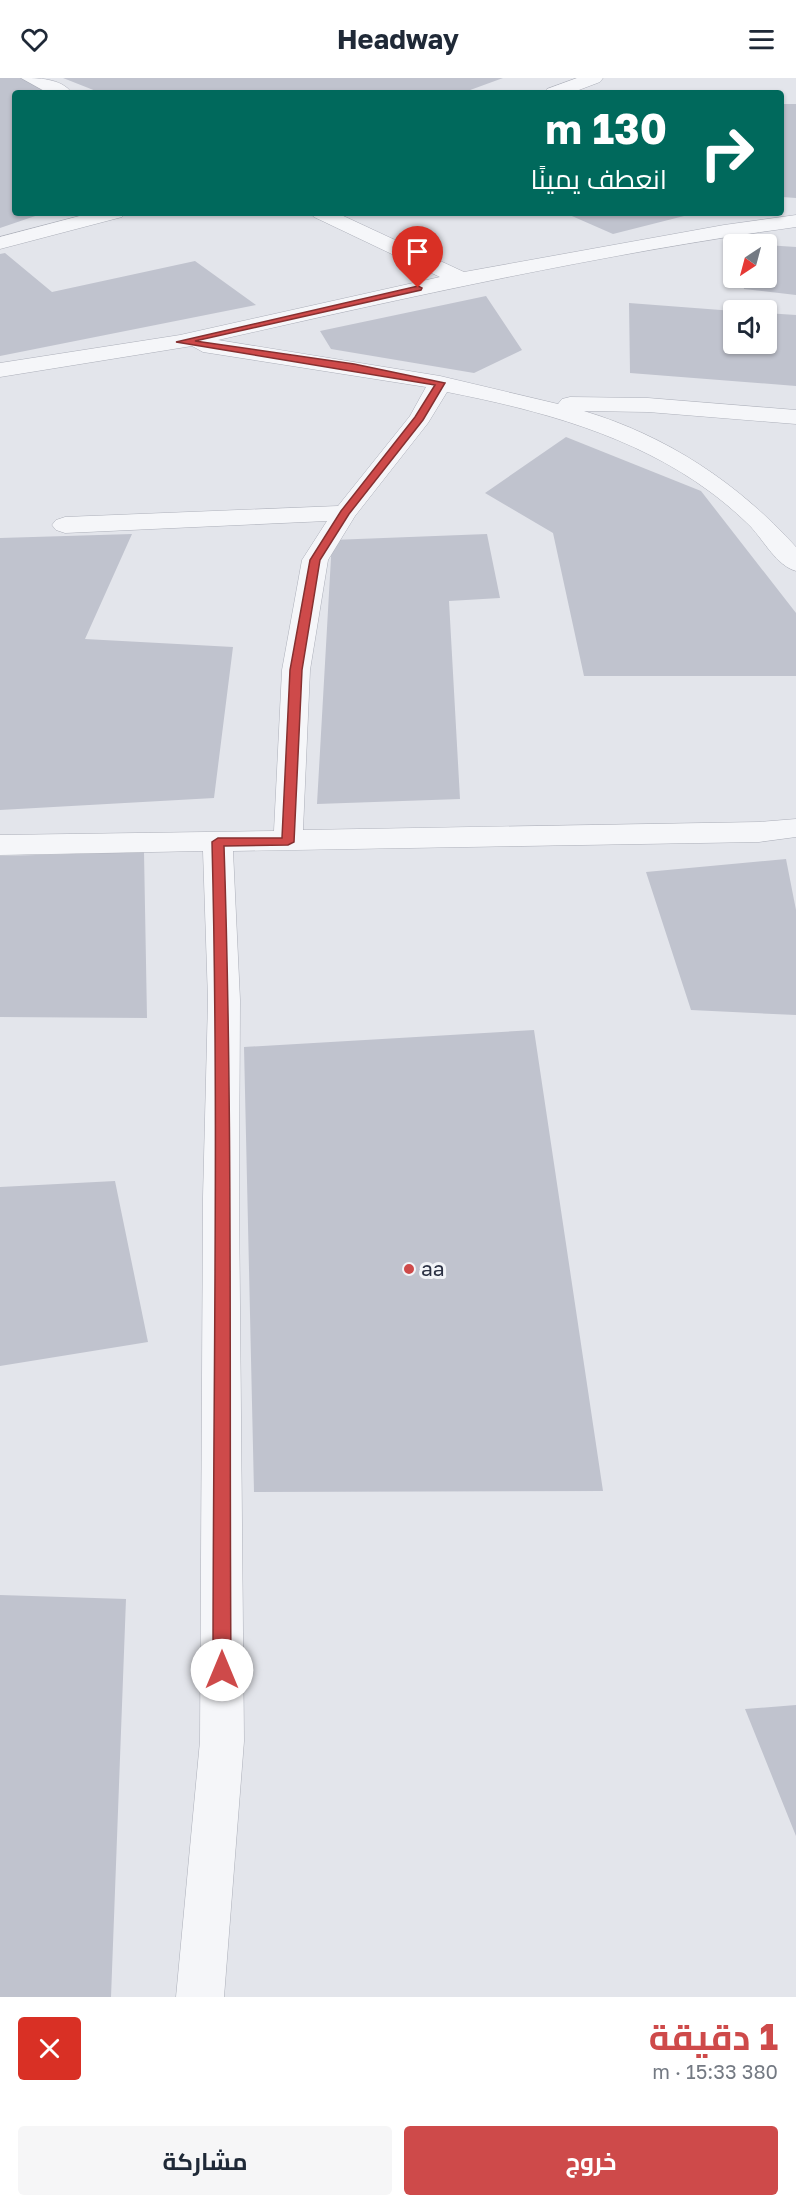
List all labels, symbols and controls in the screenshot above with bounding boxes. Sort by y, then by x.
icon: heart [18,23,51,56]
text: Headway [337,23,459,55]
icon: menu [745,23,778,56]
text: 130 m [545,103,667,153]
icon: right [688,114,766,192]
text: انعطف يمينًا [531,163,667,195]
pin [392,226,443,288]
north arrow [723,234,777,288]
map controls [723,234,777,354]
icon: arrive [401,235,434,268]
button: sound [723,300,777,354]
place label: aa [421,1255,445,1281]
marker: aa [402,1262,416,1276]
position arrow [190,1638,254,1702]
text: 1 دقيقة [649,2015,778,2058]
button: close [18,2017,81,2080]
text: 380 m · 15:33 [652,2059,778,2083]
button: مشاركة [18,2126,392,2195]
button: خروج [404,2126,778,2195]

